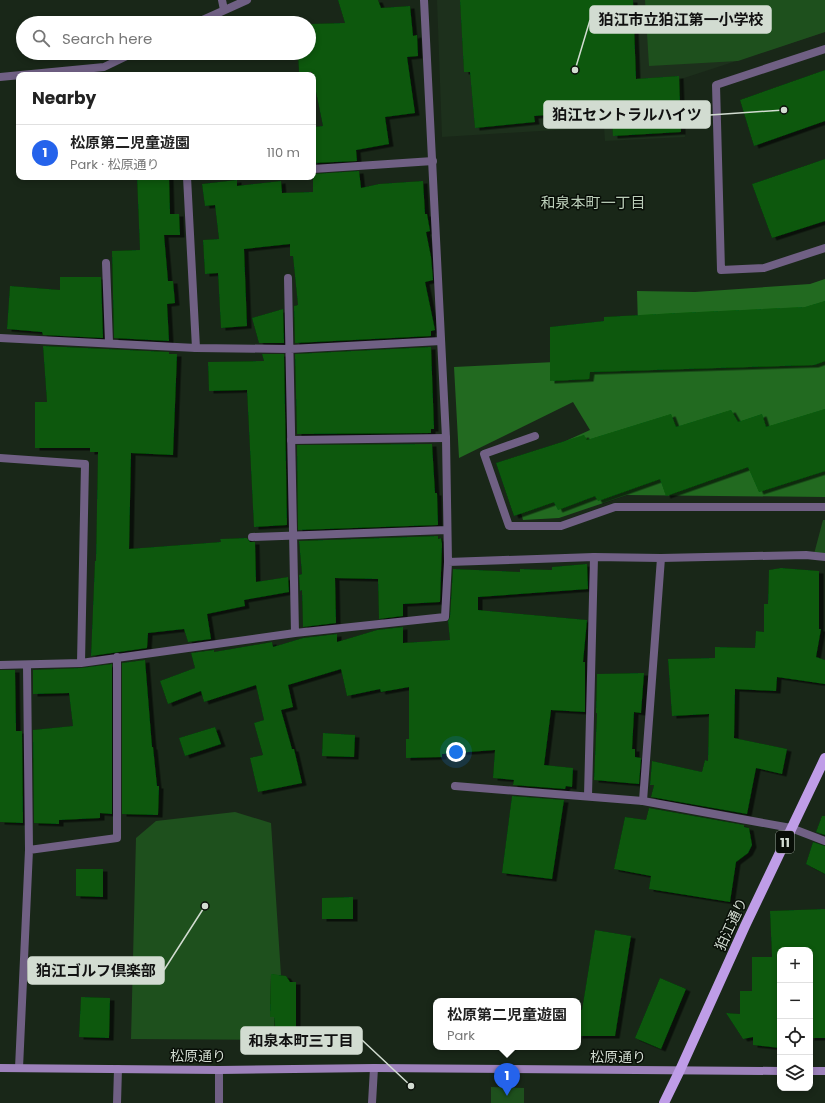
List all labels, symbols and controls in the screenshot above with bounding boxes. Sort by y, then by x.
callout: 狛江市立狛江第一小学校 [590,6,771,33]
text: 狛江市立狛江第一小学校 [598,9,764,30]
search box [16,16,316,60]
icon: search [30,27,52,49]
text: Search here [62,28,152,49]
text: Nearby [32,86,96,110]
callout: 狛江セントラルハイツ [544,101,710,128]
text: 狛江セントラルハイツ [552,104,702,125]
text: 松原第二児童遊園 [70,132,190,153]
text: 1 [43,143,47,162]
text: 110 m [267,143,300,162]
text: Park · 松原通り [70,155,160,174]
district label: 和泉本町一丁目 [540,192,646,213]
your location [446,742,466,762]
road number: 11 [776,831,794,853]
street label: 狛江通り [710,894,752,954]
map controls [777,947,813,1091]
button: + [777,947,813,983]
callout: 狛江ゴルフ倶楽部 [28,957,164,984]
text: 狛江ゴルフ倶楽部 [36,960,156,981]
button: − [777,983,813,1019]
popup [433,998,581,1050]
text: 松原第二児童遊園 [447,1004,567,1025]
button: locate [777,1019,813,1055]
text: Park [447,1026,475,1045]
callout: 和泉本町三丁目 [241,1027,362,1054]
text: 和泉本町三丁目 [248,1030,354,1051]
street label: 松原通り [170,1046,226,1066]
street label: 松原通り [590,1047,646,1067]
button: layers [777,1055,813,1091]
pin: 1 [494,1063,520,1096]

